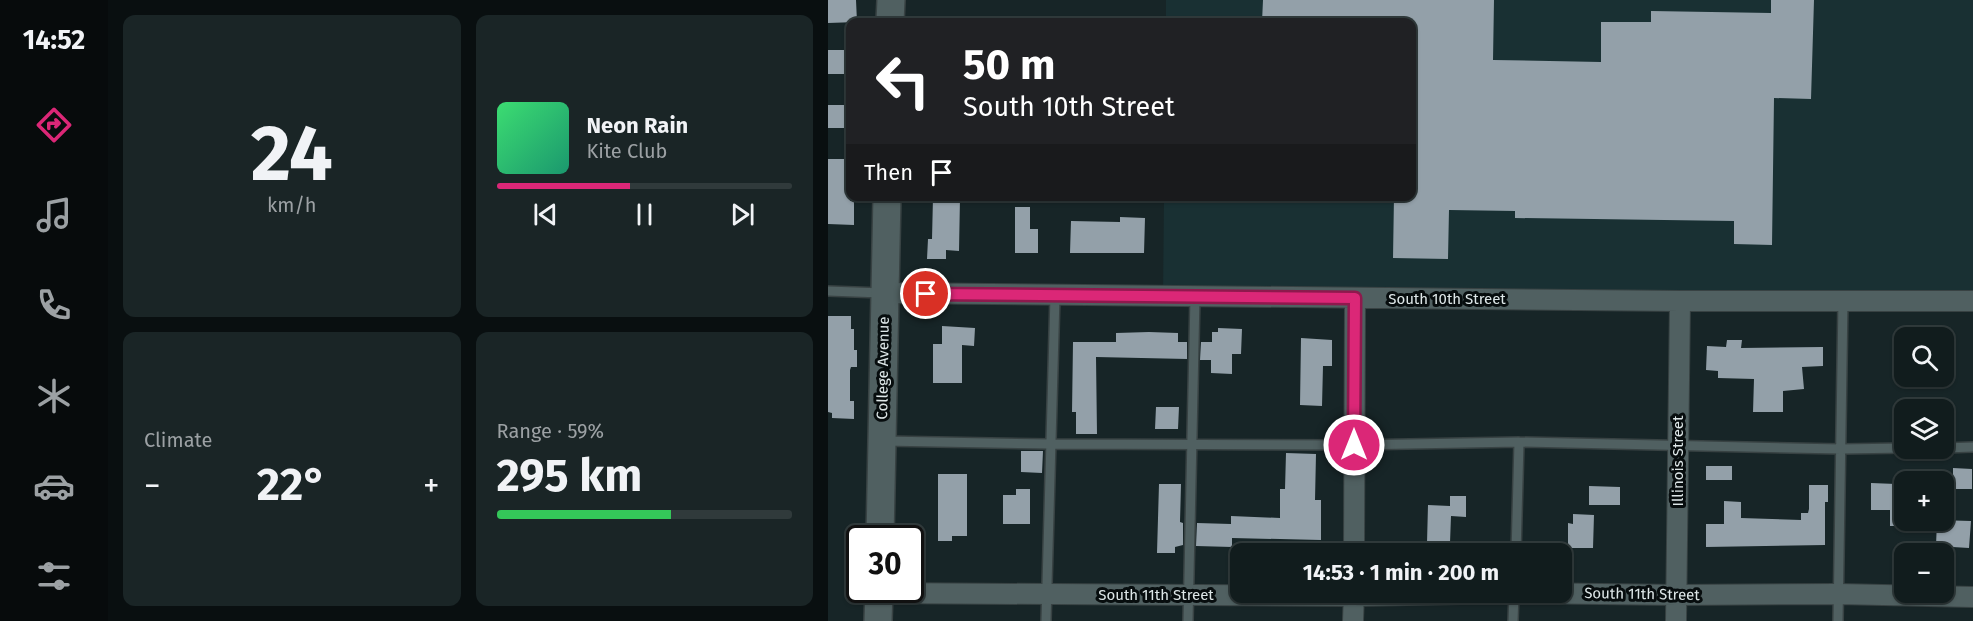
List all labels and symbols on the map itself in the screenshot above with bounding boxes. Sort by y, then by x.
pin [900,268,951,319]
street label: South 10th Street [1388,290,1506,308]
street label: College Avenue [873,316,893,420]
position arrow [1322,413,1386,477]
street label: Illinois Street [1669,415,1687,506]
speed limit sign: 30 [846,525,924,603]
street label: South 11th Street [1584,584,1700,604]
street label: South 11th Street [1098,586,1214,604]

